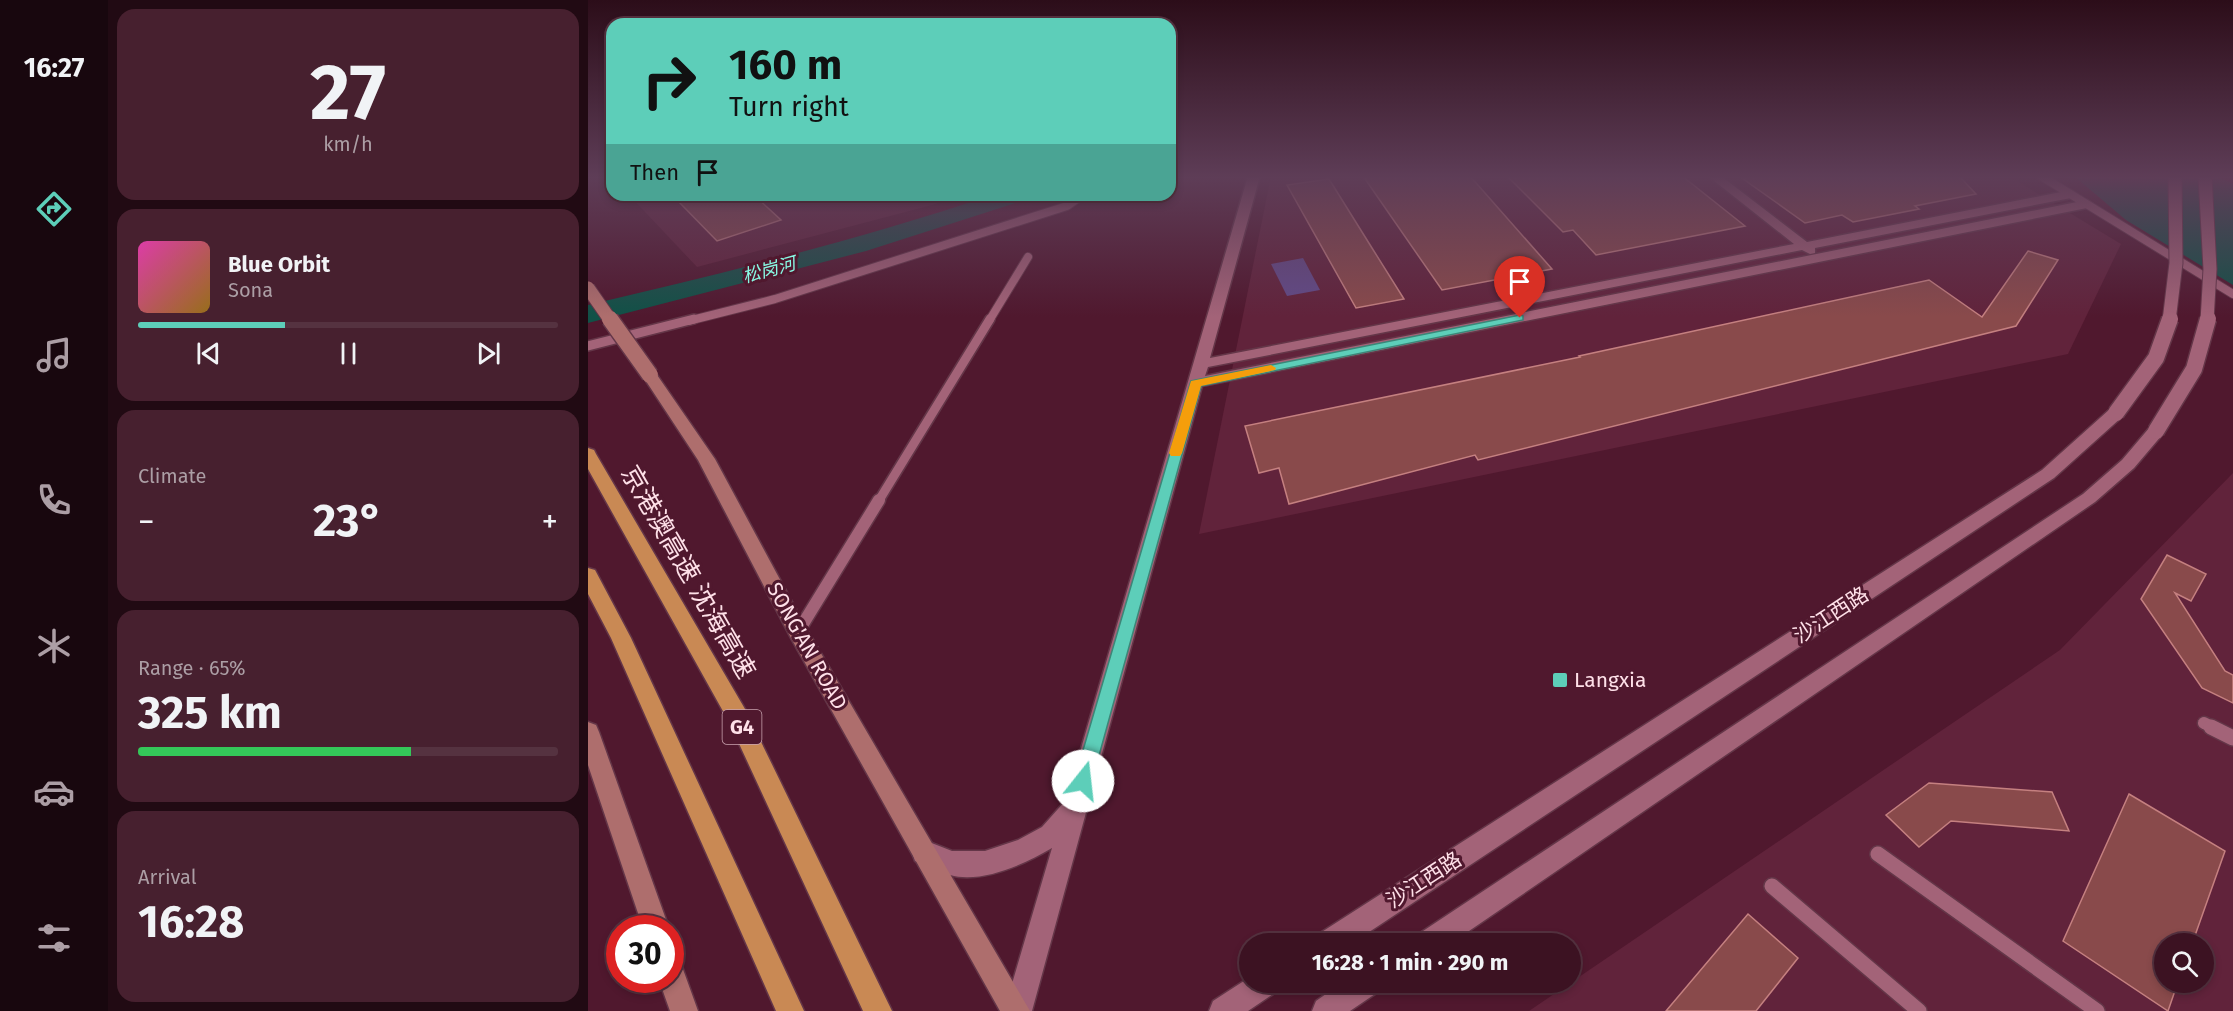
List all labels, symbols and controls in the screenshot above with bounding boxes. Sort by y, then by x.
text: 160 m [729,40,842,90]
icon: right [630,42,708,120]
text: 27 [310,46,386,140]
text: 16:27 [24,52,84,84]
text: Turn right [729,91,849,123]
text: km/h [323,132,373,156]
icon: arrive [691,156,724,189]
text: Then [630,159,679,186]
icon: directions [33,188,75,230]
text: Blue Orbit [228,251,330,278]
water label: 松岗河 [740,252,801,288]
pin [1494,256,1545,318]
icon: arrive [1503,265,1536,298]
text: Sona [228,278,273,302]
icon: music [33,334,75,376]
icon: previous [192,337,225,370]
icon: pause [332,337,365,370]
icon: next [472,337,505,370]
street label: 京港澳高速 沈海高速 [614,460,762,684]
text: Climate [138,464,206,488]
icon: phone [33,479,75,521]
text: 23° [313,494,383,548]
text: − [138,502,155,542]
text: + [542,502,558,542]
street label: SONG'AN ROAD [761,578,853,714]
street label: 沙江西路 [1789,581,1873,649]
icon: climate [33,625,75,667]
text: Range · 65% [138,656,246,680]
place label: Langxia [1574,667,1646,693]
marker: Langxia [1551,671,1569,689]
text: 325 km [138,686,282,740]
road number: G4 [722,710,762,744]
position arrow [1051,749,1115,813]
icon: car [33,771,75,813]
street label: 沙江西路 [1382,846,1466,914]
text: Arrival [138,865,197,889]
text: 16:28 [138,895,244,949]
speed limit sign: 30 [606,915,684,993]
icon: filters [33,917,75,959]
map controls [2154,933,2214,993]
button: search [2154,933,2214,993]
text: 16:28 · 1 min · 290 m [1312,949,1508,976]

